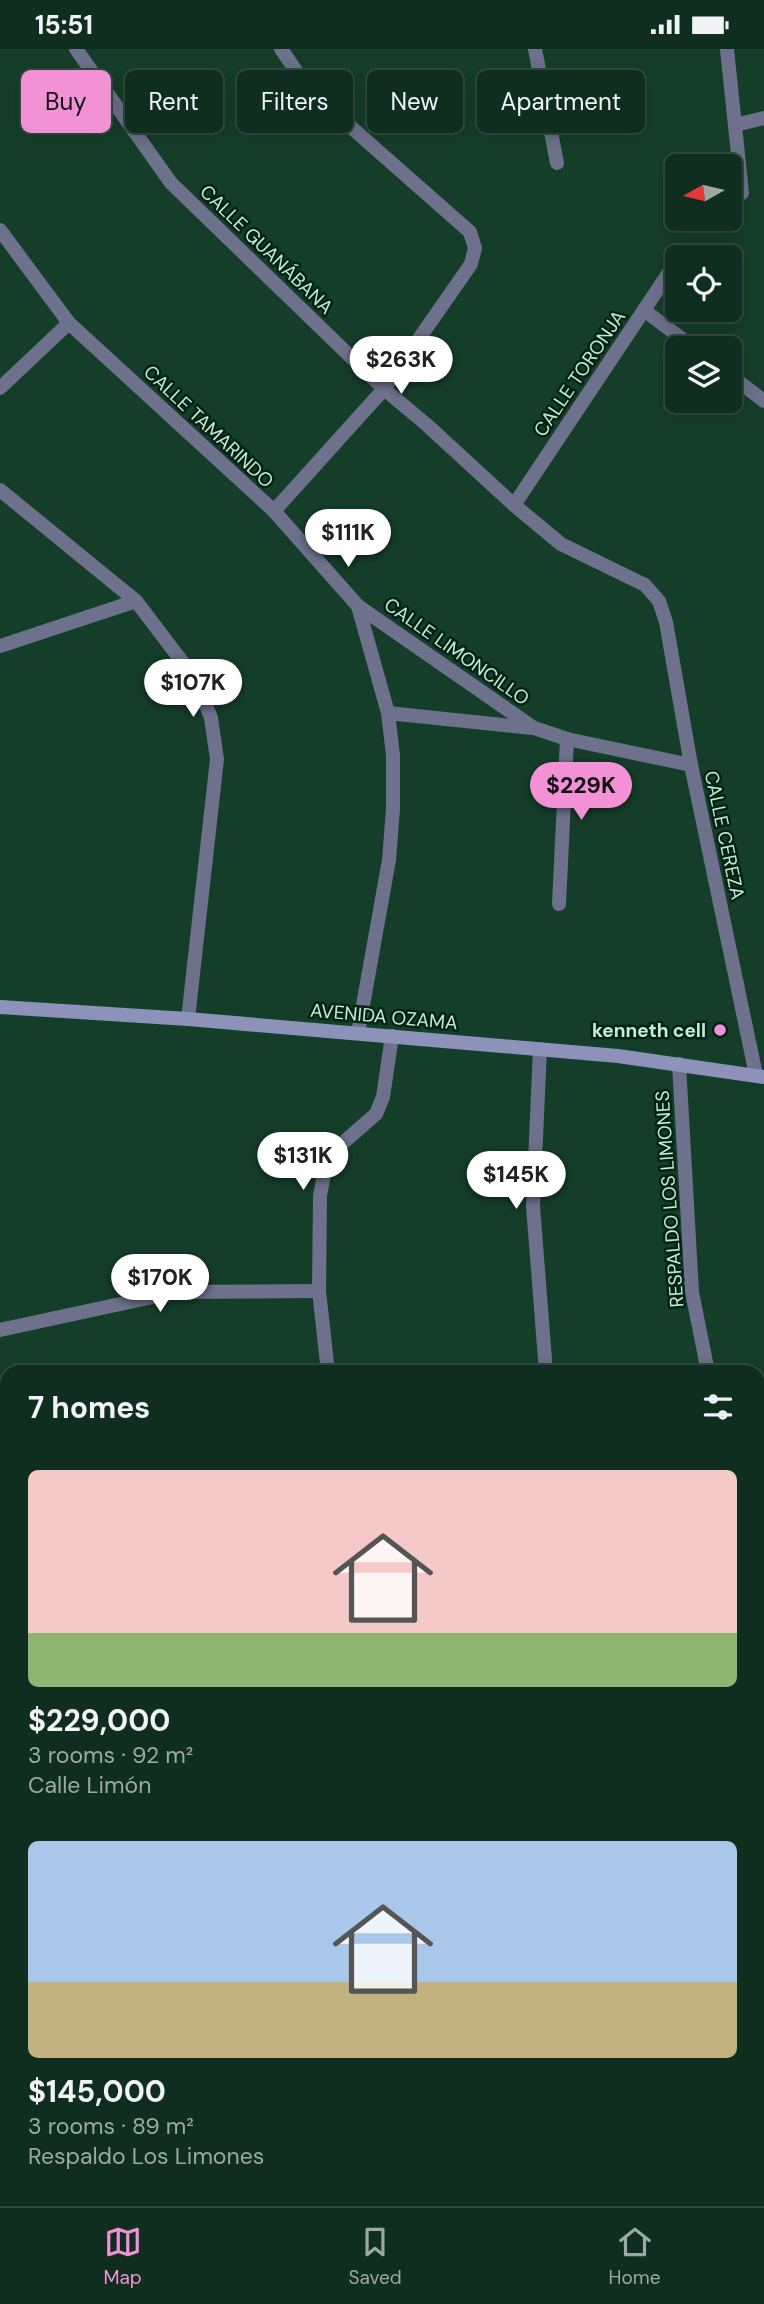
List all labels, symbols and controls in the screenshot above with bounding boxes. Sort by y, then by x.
text: 15:51 [35,8,93,42]
chip: Buy [21,70,111,133]
chip: Rent [125,70,223,133]
chip: Filters [237,70,353,133]
chip: New [367,70,463,133]
chip: Apartment [477,70,645,133]
north arrow [665,154,742,231]
map controls [665,154,742,413]
street label: CALLE GUANÁBANA [195,179,339,320]
button: locate [665,245,742,322]
street label: CALLE TORONJA [528,305,631,441]
button: layers [665,336,742,413]
pin: $263K [352,337,450,396]
text: $263K [366,344,436,374]
street label: CALLE TAMARINDO [138,360,279,493]
pin: $111K [299,510,397,569]
text: $111K [321,517,375,547]
street label: CALLE LIMONCILLO [379,592,534,711]
pin: $107K [144,659,242,719]
text: $107K [160,667,226,697]
pin: $229K [532,763,630,822]
street label: CALLE CEREZA [699,768,750,902]
text: $229K [546,770,616,800]
street label: AVENIDA OZAMA [309,998,459,1035]
place label: kenneth cell [592,1018,706,1043]
marker: kenneth cell [712,1022,728,1038]
street label: RESPALDO LOS LIMONES [649,1090,690,1308]
pin: $131K [254,1133,352,1192]
text: $131K [273,1140,333,1170]
pin: $145K [467,1151,565,1211]
text: $145K [483,1159,549,1189]
pin: $170K [111,1255,209,1314]
text: $170K [127,1262,193,1292]
text: 7 homes [28,1388,150,1427]
icon: filters [699,1388,737,1426]
icon: home [320,1515,446,1641]
text: $229,000 [28,1701,170,1740]
text: 3 rooms · 92 m² [28,1740,193,1770]
text: Calle Limón [28,1770,151,1800]
icon: home [320,1886,446,2012]
text: $145,000 [28,2072,166,2111]
text: 3 rooms · 89 m² [28,2111,194,2141]
text: Respaldo Los Limones [28,2141,264,2171]
tab: Map [103,2223,142,2290]
tab: Saved [349,2223,402,2290]
tab: Home [609,2223,661,2290]

